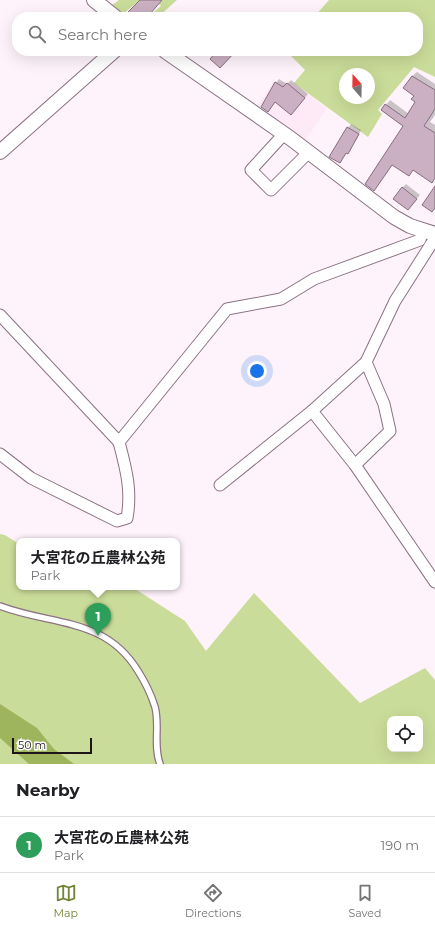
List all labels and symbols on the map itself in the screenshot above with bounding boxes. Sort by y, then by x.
north arrow [339,68,375,104]
your location [247,361,267,381]
pin: 1 [85,603,111,636]
scale bar [12,736,92,755]

